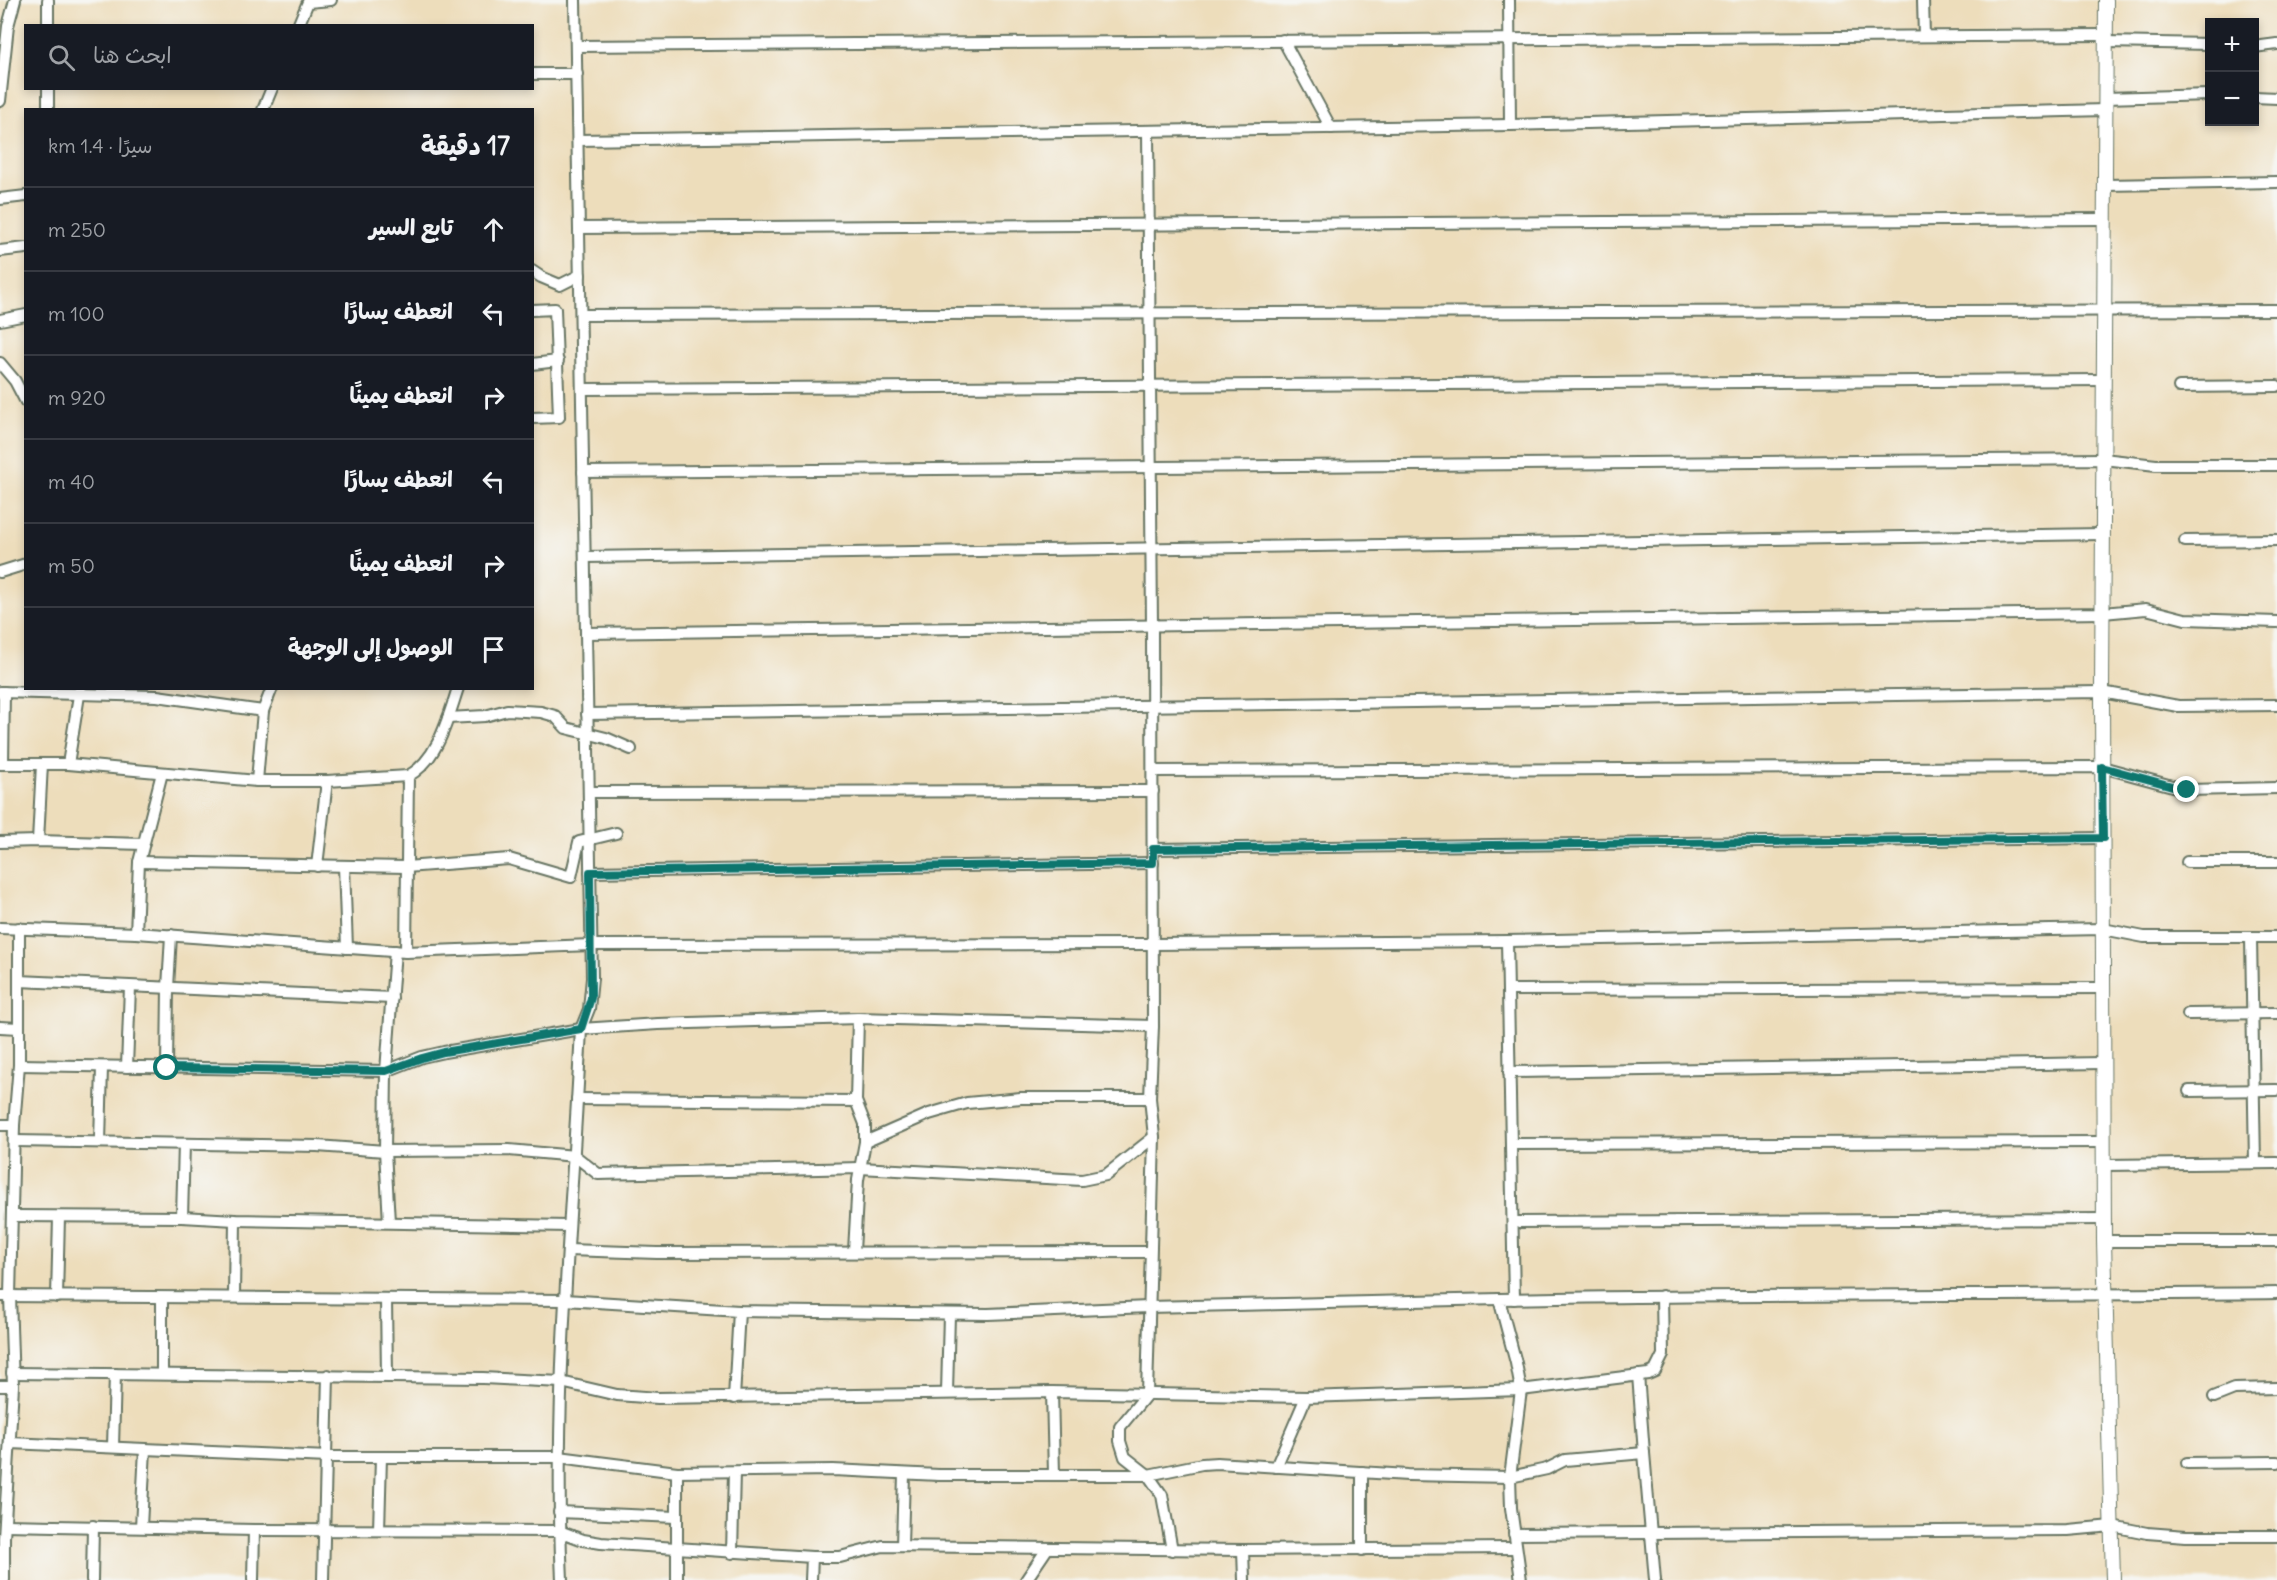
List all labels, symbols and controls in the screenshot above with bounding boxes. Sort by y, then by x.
map controls [2205,18,2259,126]
button: + [2205,18,2259,72]
search box [24,24,534,90]
icon: search [45,41,78,74]
text: ابحث هنا [93,41,172,69]
button: − [2205,72,2259,126]
text: 17 دقيقة [421,129,510,162]
text: سيرًا · 1.4 km [48,133,153,158]
text: تابع السير [369,213,453,241]
icon: ahead [477,213,510,246]
text: 250 m [48,217,106,242]
text: انعطف يسارًا [344,297,453,325]
icon: left [477,297,510,330]
text: 100 m [48,301,105,326]
text: انعطف يمينًا [350,381,453,409]
icon: right [477,381,510,414]
text: 920 m [48,385,106,410]
text: انعطف يسارًا [344,465,453,493]
icon: left [477,465,510,498]
text: 40 m [48,469,95,494]
text: انعطف يمينًا [350,549,453,577]
icon: right [477,549,510,582]
text: 50 m [48,553,95,578]
text: الوصول إلى الوجهة [288,633,453,661]
icon: arrive [477,633,510,666]
route end [2173,776,2199,802]
route start [153,1054,179,1080]

